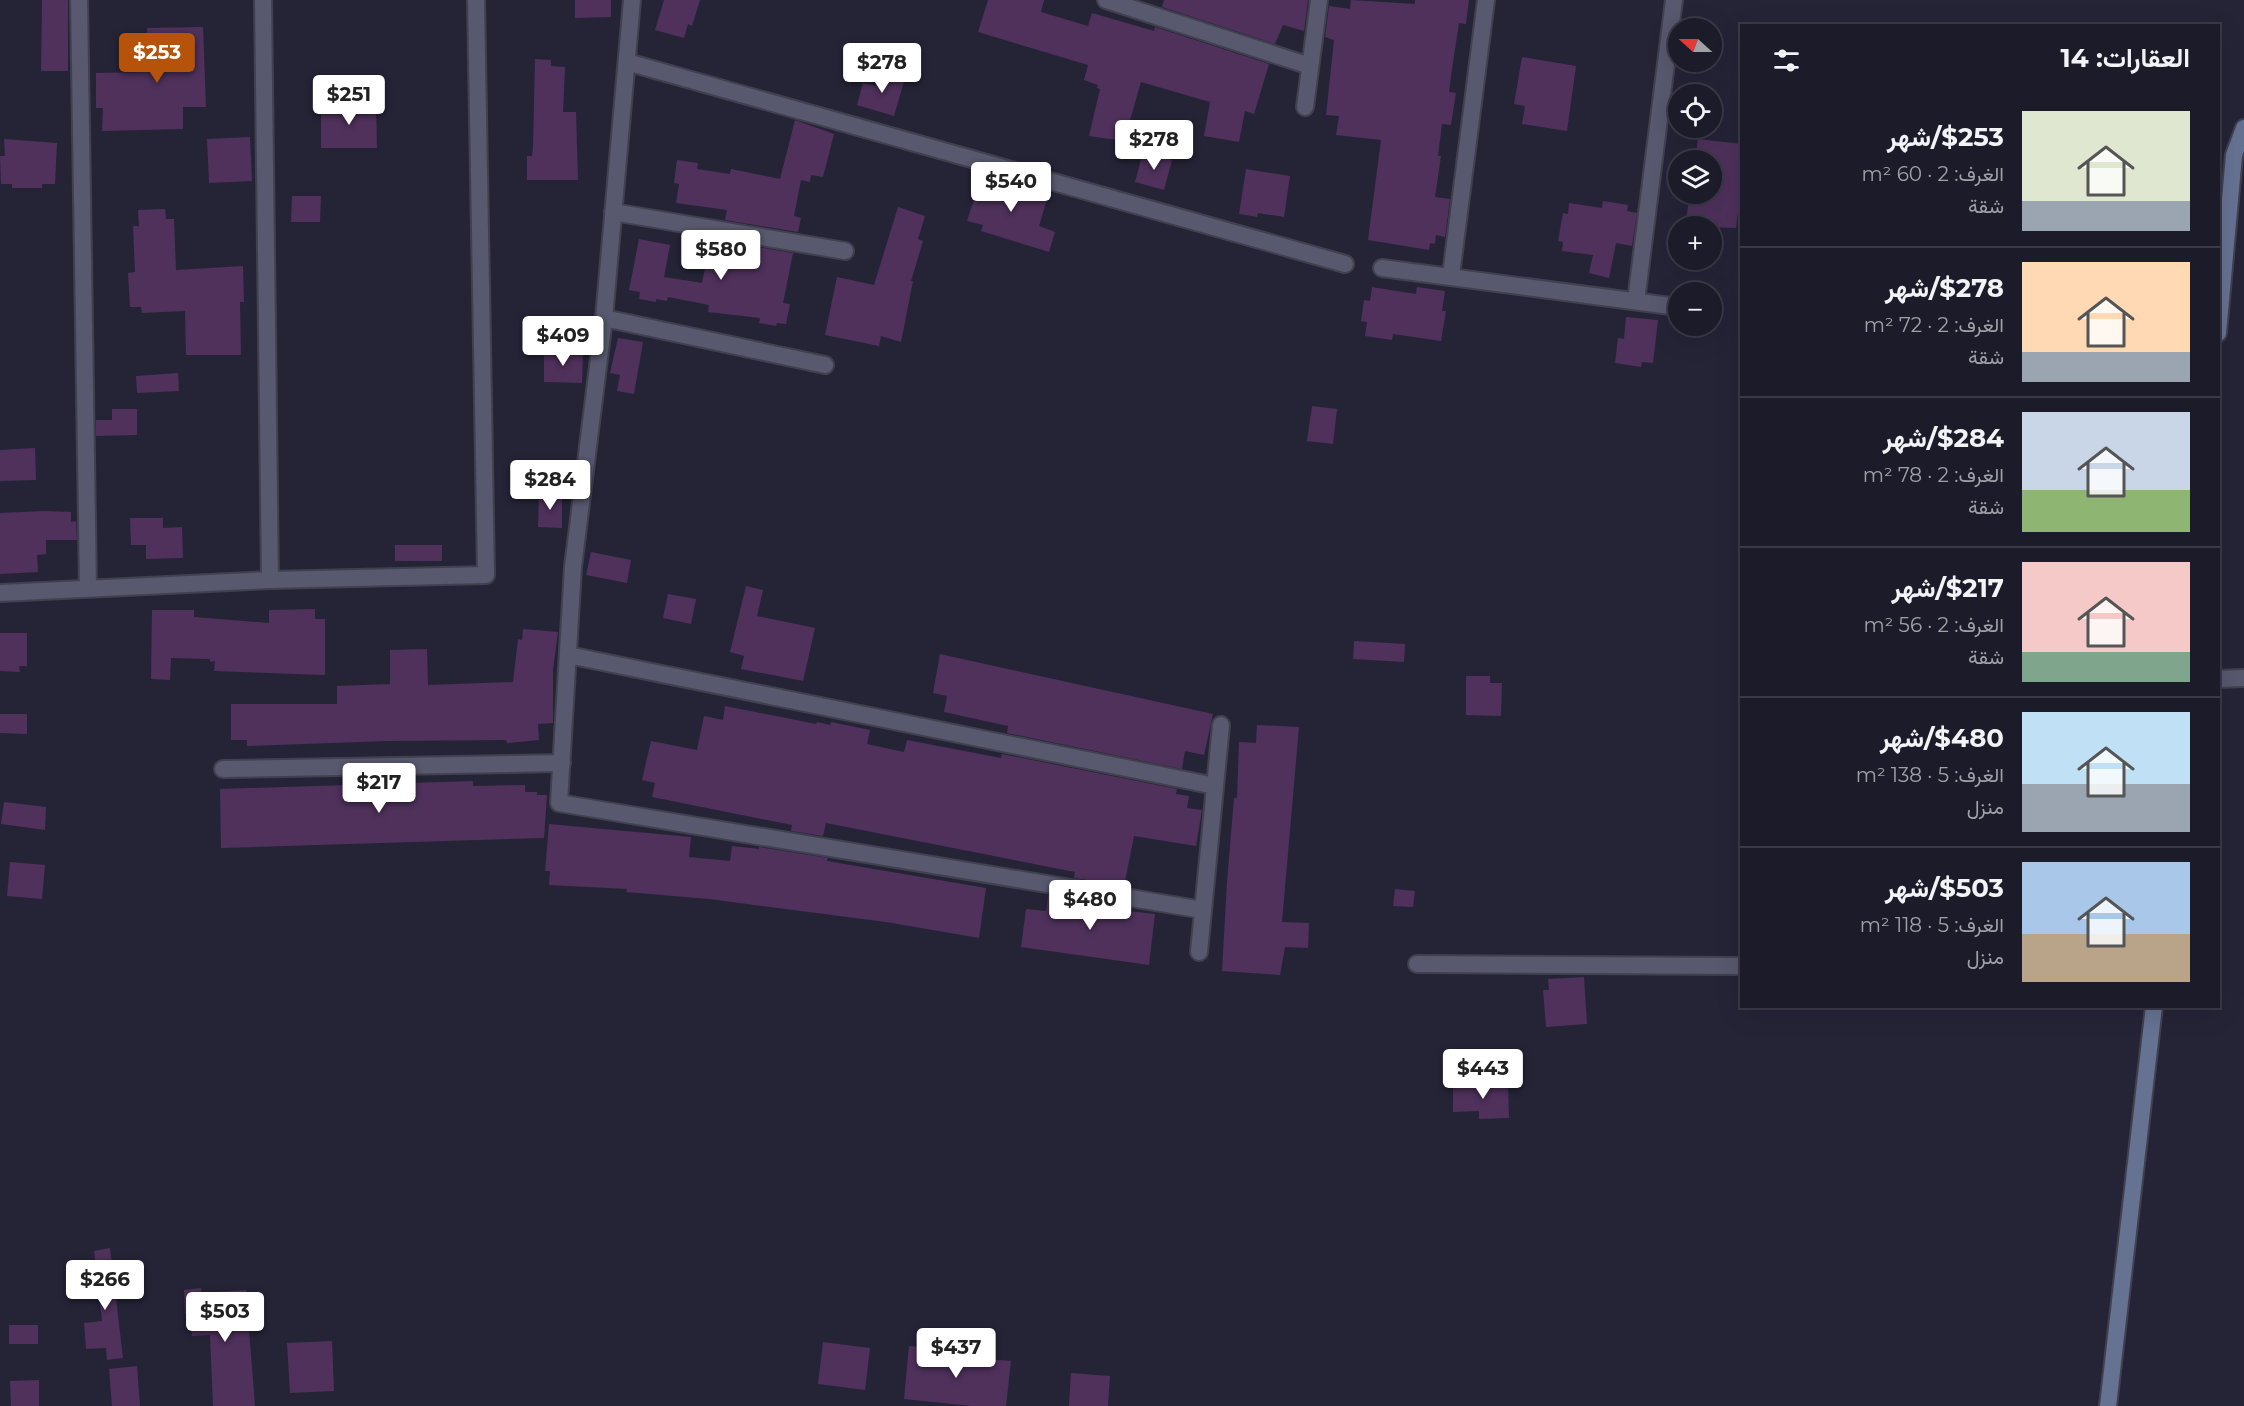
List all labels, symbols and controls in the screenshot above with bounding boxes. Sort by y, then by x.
north arrow [1668,18,1722,72]
map controls [1668,18,1722,336]
pin: $253 [121,33,193,84]
text: $253 [133,40,181,64]
text: العقارات: 14 [2061,42,2190,74]
pin: $278 [846,43,918,94]
icon: filters [1770,44,1803,77]
text: $278 [857,50,907,74]
pin: $251 [313,75,385,126]
text: $251 [327,82,371,106]
button: locate [1668,84,1722,138]
pin: $278 [1118,120,1190,171]
text: $253/شهر [1887,121,2004,153]
text: $278 [1129,127,1179,151]
icon: home [2070,135,2142,207]
button: layers [1668,150,1722,204]
pin: $540 [975,162,1047,213]
text: الغرف: 2 · 60 m² [1862,162,2004,186]
text: $540 [985,169,1037,193]
text: شقة [1968,194,2004,218]
button: + [1668,216,1722,270]
pin: $580 [685,230,757,281]
text: $580 [695,237,747,261]
text: $278/شهر [1885,272,2004,304]
button: − [1668,282,1722,336]
icon: home [2070,286,2142,358]
text: الغرف: 2 · 72 m² [1864,313,2004,337]
pin: $409 [527,316,599,367]
text: $409 [536,323,590,347]
text: شقة [1968,345,2004,369]
text: $284/شهر [1883,422,2004,454]
icon: home [2070,436,2142,508]
pin: $284 [514,460,586,511]
text: الغرف: 2 · 78 m² [1863,463,2004,487]
text: $284 [524,467,576,491]
text: شقة [1968,495,2004,519]
text: $217/شهر [1892,572,2004,604]
icon: home [2070,586,2142,658]
text: الغرف: 2 · 56 m² [1863,613,2004,637]
text: شقة [1968,645,2004,669]
text: $480/شهر [1880,722,2004,754]
icon: home [2070,736,2142,808]
pin: $217 [343,763,415,814]
text: الغرف: 5 · 138 m² [1856,763,2004,787]
text: $217 [357,770,401,794]
text: منزل [1967,795,2004,819]
text: $503/شهر [1885,872,2004,904]
pin: $480 [1054,880,1126,931]
icon: home [2070,886,2142,958]
text: $480 [1063,887,1117,911]
text: الغرف: 5 · 118 m² [1860,913,2004,937]
text: منزل [1967,945,2004,969]
pin: $443 [1447,1049,1519,1100]
text: $443 [1457,1056,1509,1080]
pin: $266 [69,1260,141,1311]
text: $266 [80,1267,130,1291]
pin: $503 [189,1292,261,1343]
text: $503 [200,1299,250,1323]
pin: $437 [920,1328,992,1379]
text: $437 [931,1335,981,1359]

